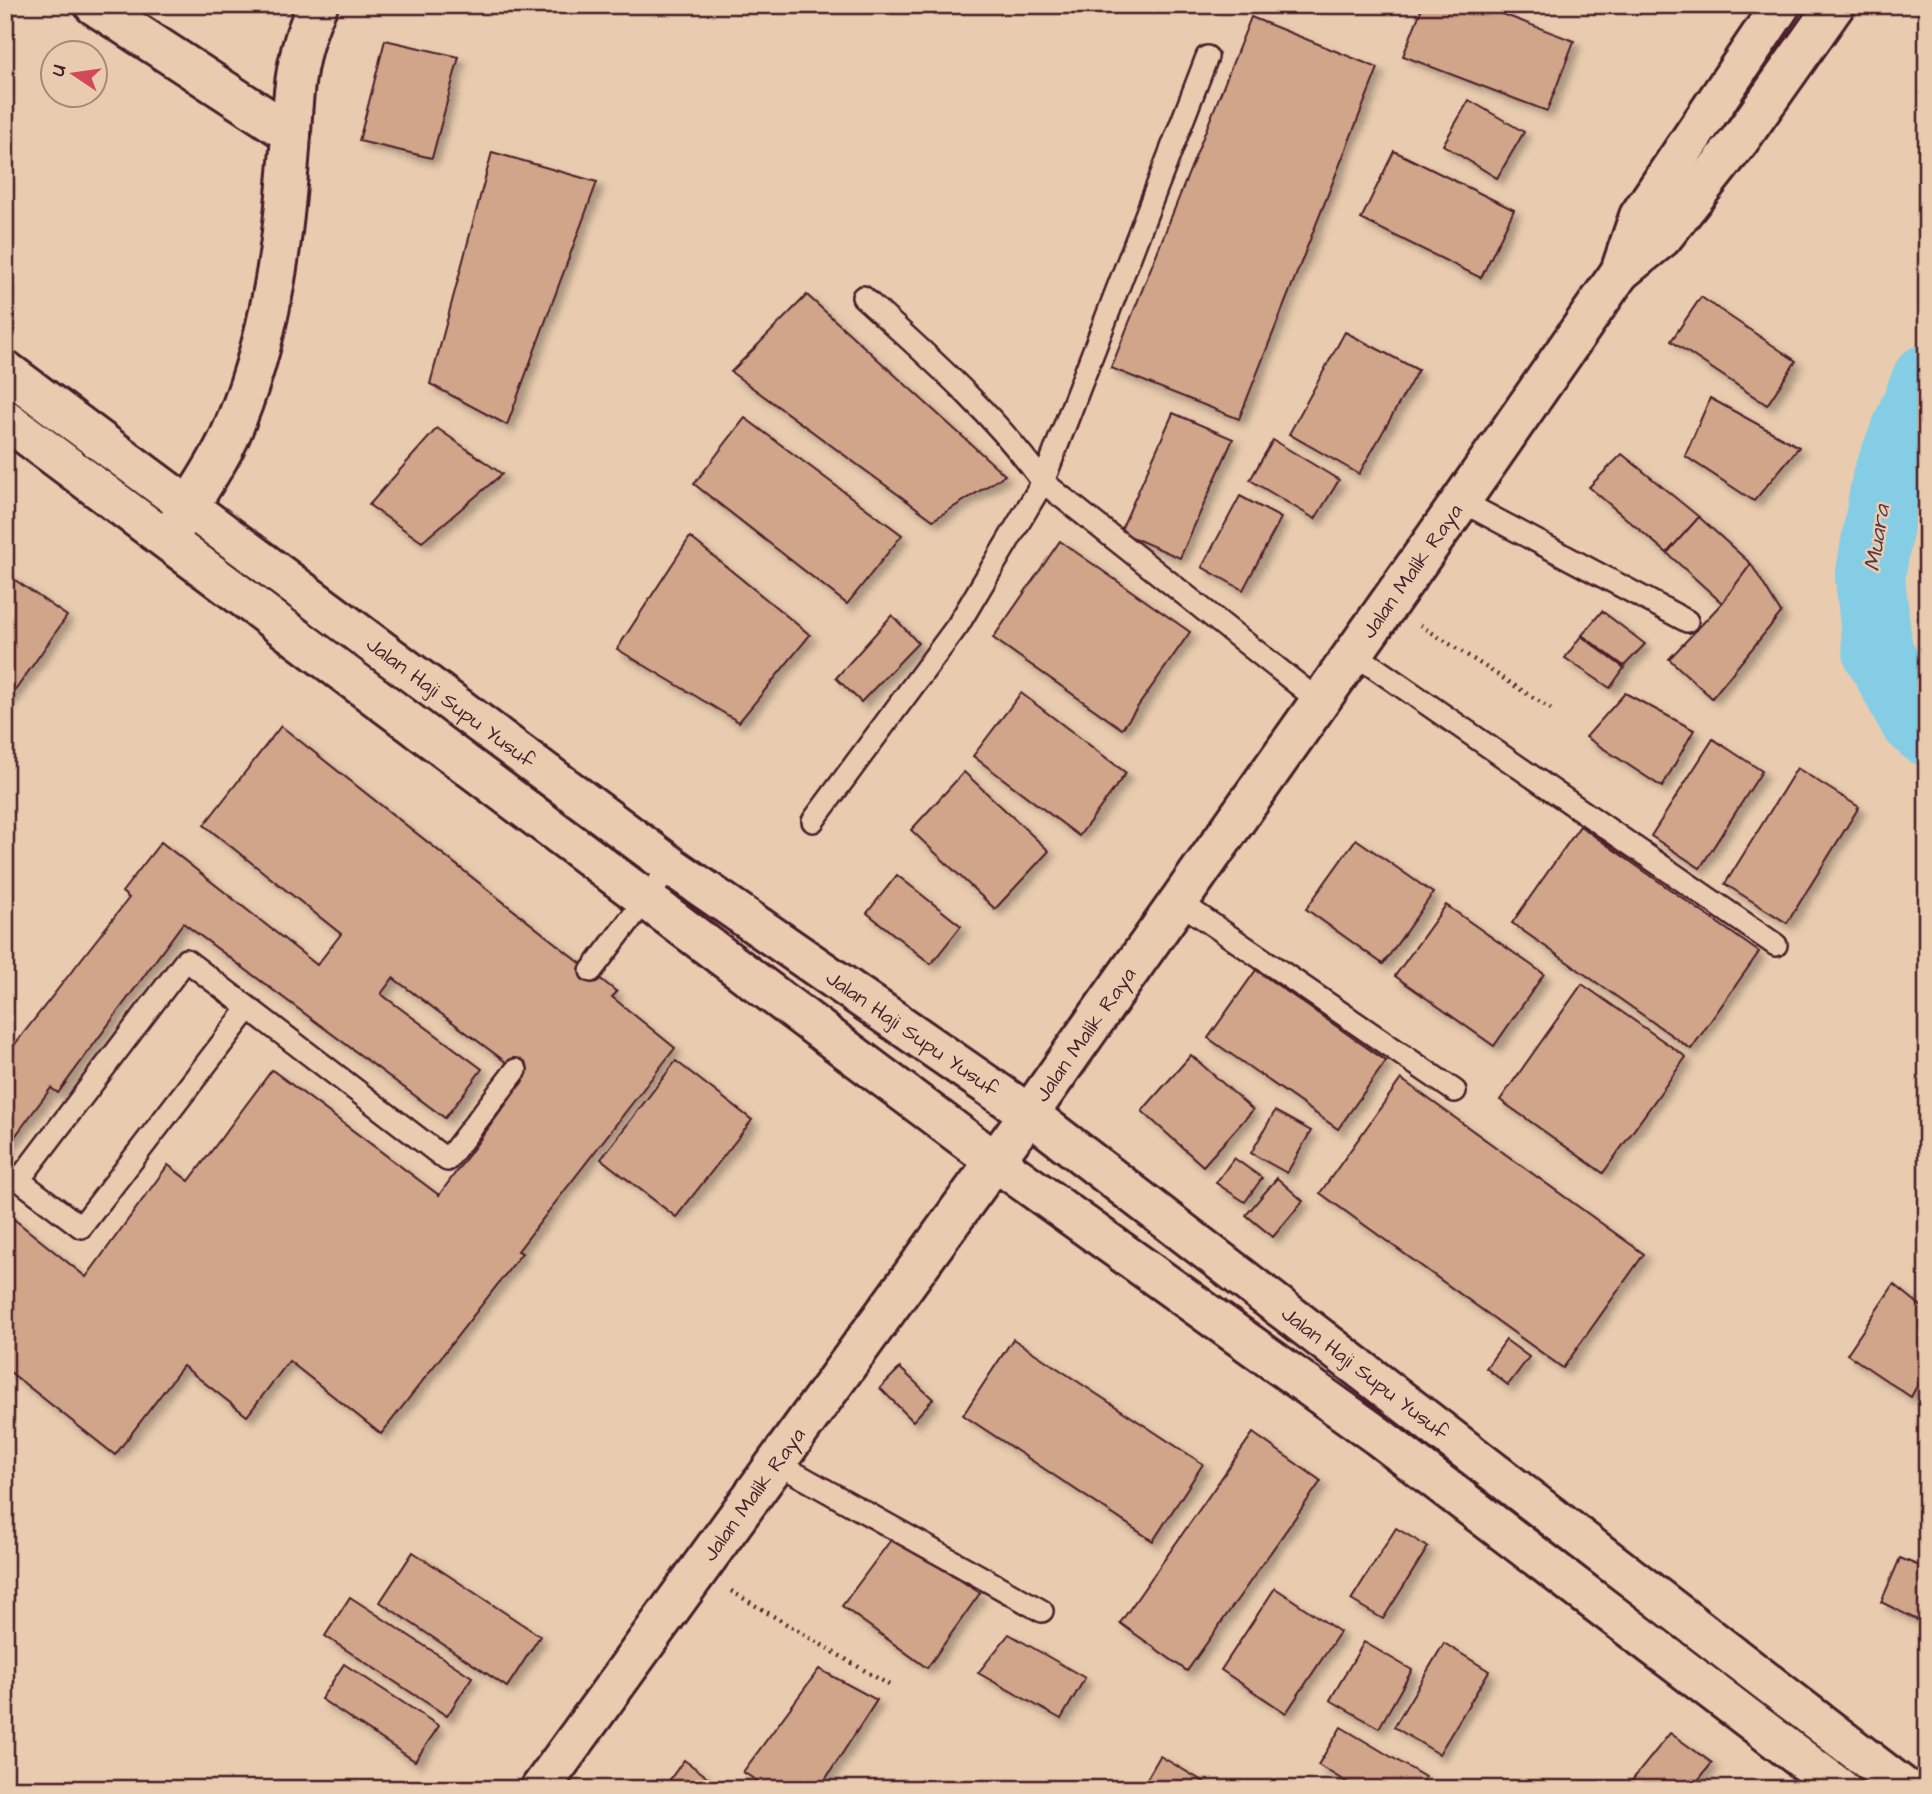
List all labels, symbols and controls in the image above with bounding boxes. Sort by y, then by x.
north arrow [38,38,108,108]
text: U [45,62,73,79]
street label: Jalan Malik Raya [1354,497,1469,644]
water label: Muara [1856,501,1898,573]
street label: Jalan Haji Supu Yusuf [360,630,542,775]
street label: Jalan Malik Raya [1028,961,1143,1107]
street label: Jalan Haji Supu Yusuf [820,963,1005,1104]
street label: Jalan Haji Supu Yusuf [1275,1299,1455,1447]
street label: Jalan Malik Raya [695,1421,812,1567]

